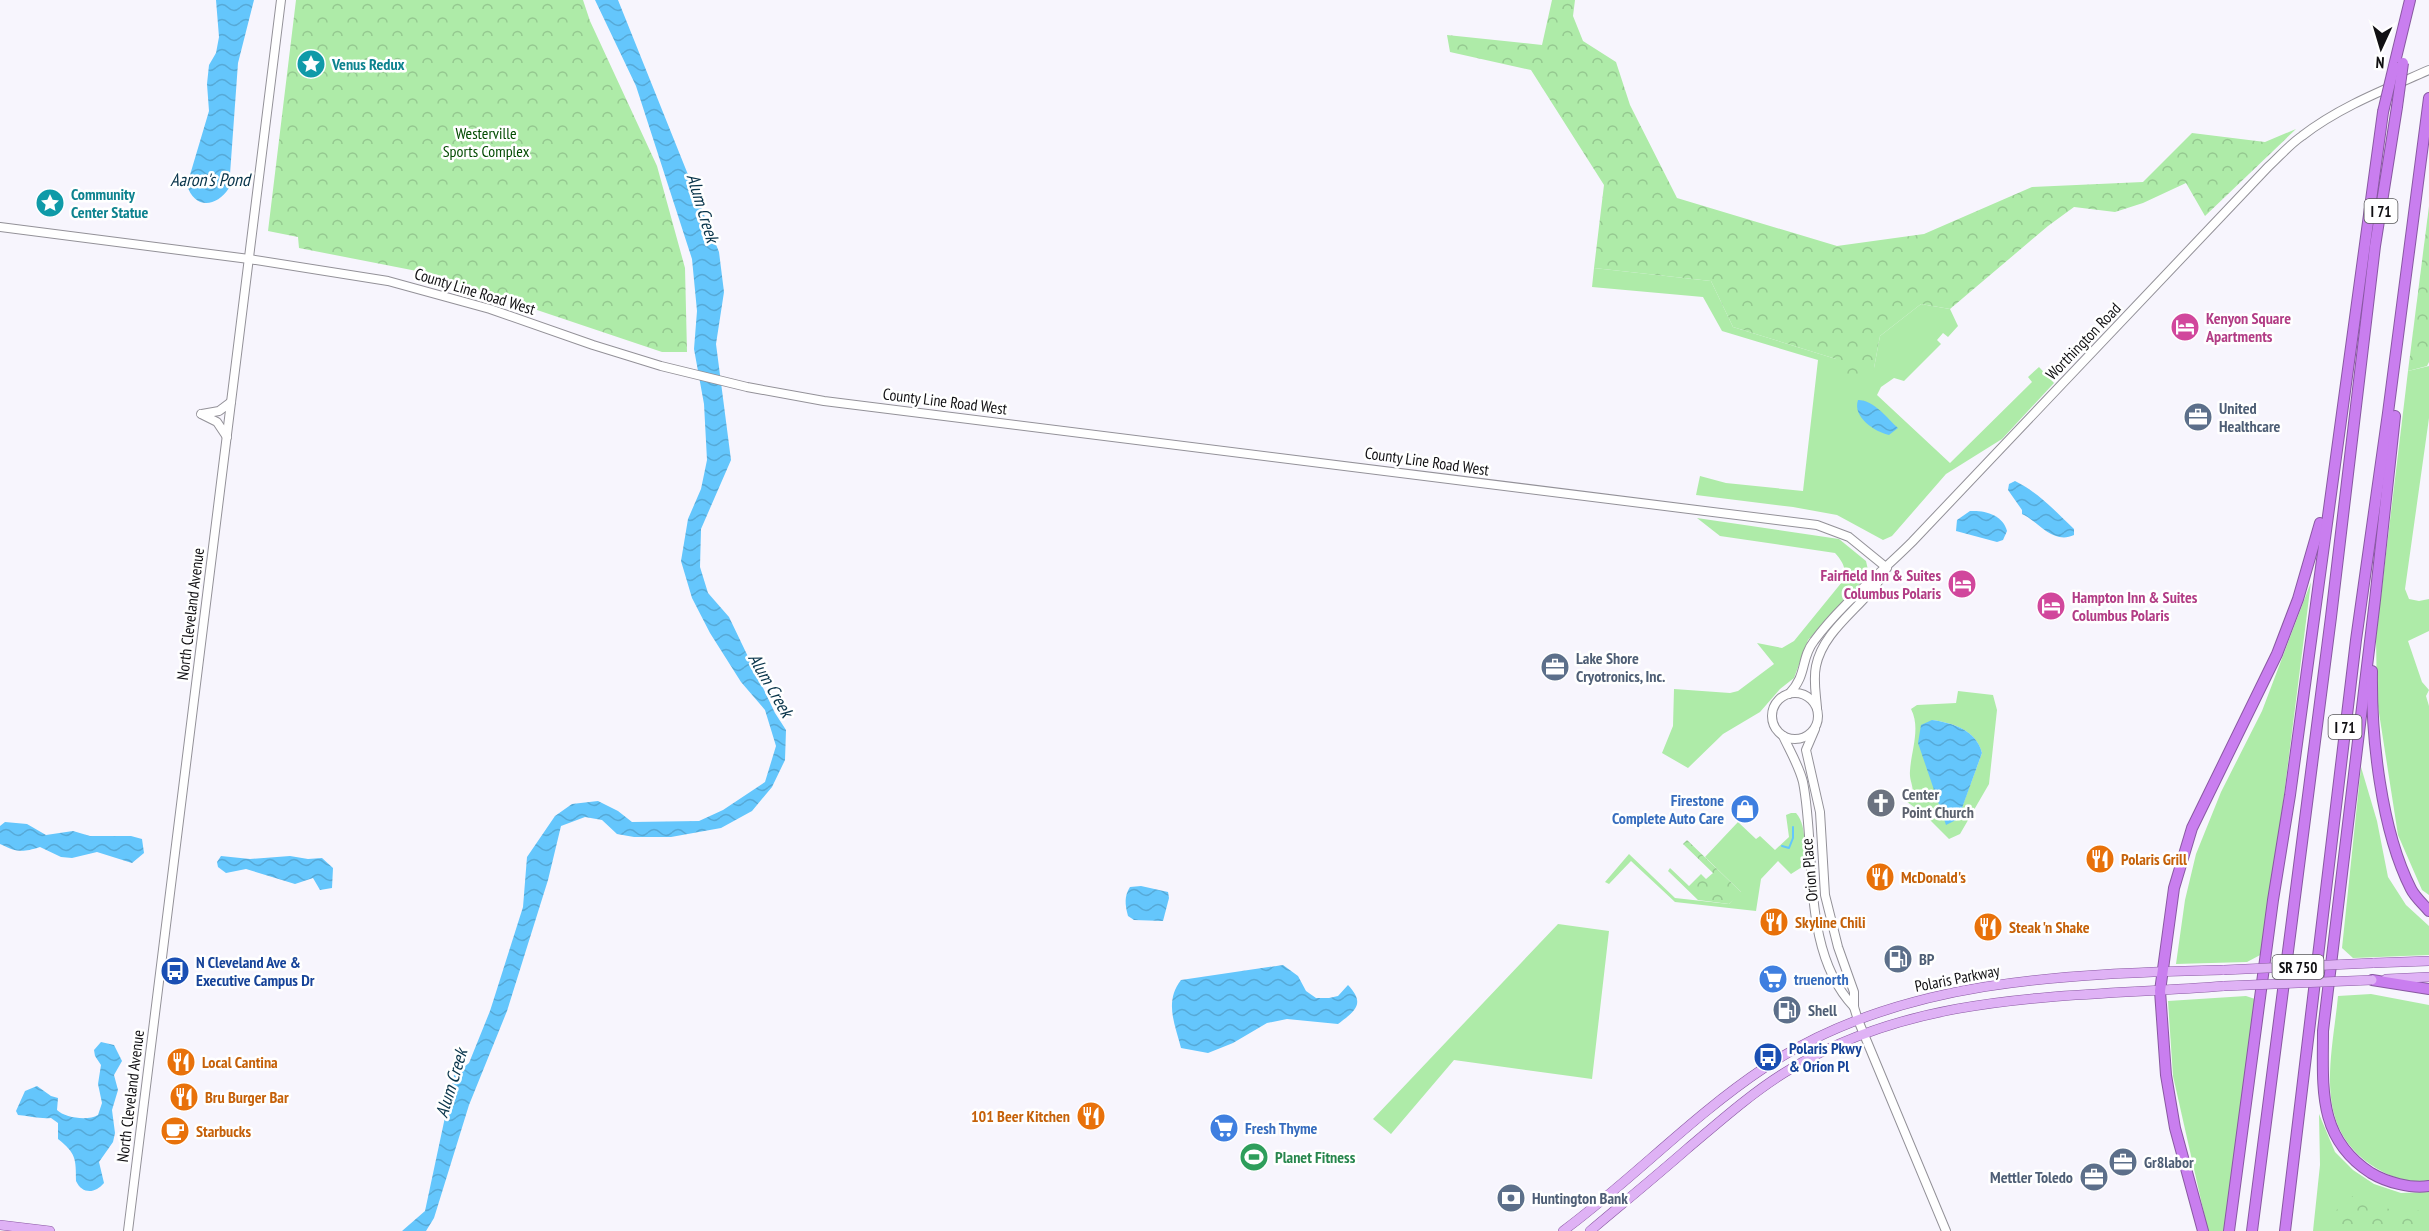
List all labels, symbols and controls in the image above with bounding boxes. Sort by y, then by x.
north arrow [2351,18,2411,78]
place icon: Venus Redux [295,48,327,80]
text: N [2375,53,2385,73]
place label: Venus Redux [331,54,405,74]
park label: Westerville Sports Complex [443,123,530,161]
water label: Aaron's Pond [170,168,252,191]
water label: Alum Creek [682,171,725,247]
place label: Community Center Statue [71,184,148,222]
place icon: Community Center Statue [34,187,66,219]
road number: I 71 [2364,199,2398,223]
street label: County Line Road West [412,263,538,319]
street label: Worthington Road [2041,298,2125,384]
place label: Kenyon Square Apartments [2205,308,2291,346]
hotel icon: Kenyon Square Apartments [2169,311,2201,343]
street label: County Line Road West [882,383,1009,419]
place label: United Healthcare [2219,398,2281,436]
office icon: United Healthcare [2182,401,2214,433]
street label: County Line Road West [1364,442,1491,480]
street label: North Cleveland Avenue [172,547,208,681]
place label: Fairfield Inn & Suites Columbus Polaris [1821,565,1941,603]
hotel icon: Fairfield Inn & Suites Columbus Polaris [1946,568,1978,600]
place label: Hampton Inn & Suites Columbus Polaris [2072,587,2198,625]
hotel icon: Hampton Inn & Suites Columbus Polaris [2035,590,2067,622]
place label: Lake Shore Cryotronics, Inc. [1576,648,1666,686]
water label: Alum Creek [743,649,800,723]
office icon: Lake Shore Cryotronics, Inc. [1539,651,1571,683]
road number: I 71 [2328,715,2362,739]
place label: Center Point Church [1902,784,1974,822]
church icon: Center Point Church [1865,787,1897,819]
place label: Firestone Complete Auto Care [1612,790,1724,828]
shop icon: Firestone Complete Auto Care [1729,793,1761,825]
street label: Orion Place [1796,838,1822,902]
restaurant icon: Polaris Grill [2084,843,2116,875]
place label: Polaris Grill [2121,849,2187,869]
restaurant icon: McDonald's [1864,861,1896,893]
place label: McDonald's [1901,867,1966,887]
restaurant icon: Skyline Chili [1758,906,1790,938]
restaurant icon: Steak 'n Shake [1972,911,2004,943]
place label: Skyline Chili [1795,912,1866,932]
place label: Steak 'n Shake [2009,917,2090,937]
fuel station icon: BP [1882,943,1914,975]
place label: BP [1919,949,1935,969]
place label: N Cleveland Ave & Executive Campus Dr [196,952,315,990]
bus stop icon: N Cleveland Ave & Executive Campus Dr [159,955,191,987]
road number: SR 750 [2272,955,2324,979]
street label: Polaris Parkway [1913,960,2001,996]
supermarket icon: truenorth [1757,963,1789,995]
place label: truenorth [1794,969,1849,989]
fuel station icon: Shell [1771,994,1803,1026]
place label: Shell [1808,1000,1837,1020]
street label: North Cleveland Avenue [112,1029,148,1163]
place label: Polaris Pkwy & Orion Pl [1789,1038,1862,1076]
bus stop icon: Polaris Pkwy & Orion Pl [1752,1041,1784,1073]
water label: Alum Creek [430,1044,473,1120]
restaurant icon: Local Cantina [165,1046,197,1078]
place label: Local Cantina [202,1052,278,1072]
restaurant icon: Bru Burger Bar [168,1081,200,1113]
place label: Bru Burger Bar [205,1087,289,1107]
restaurant icon: 101 Beer Kitchen [1075,1100,1107,1132]
place label: 101 Beer Kitchen [971,1106,1070,1126]
supermarket icon: Fresh Thyme [1208,1112,1240,1144]
cafe icon: Starbucks [159,1115,191,1147]
place label: Fresh Thyme [1245,1118,1318,1138]
place label: Starbucks [196,1121,251,1141]
sports icon: Planet Fitness [1238,1141,1270,1173]
office icon: Gr8labor [2107,1146,2139,1178]
place label: Planet Fitness [1275,1147,1356,1167]
place label: Gr8labor [2144,1152,2194,1172]
office icon: Mettler Toledo [2078,1161,2110,1193]
place label: Mettler Toledo [1990,1167,2073,1187]
bank icon: Huntington Bank [1495,1182,1527,1214]
place label: Huntington Bank [1532,1188,1628,1208]

